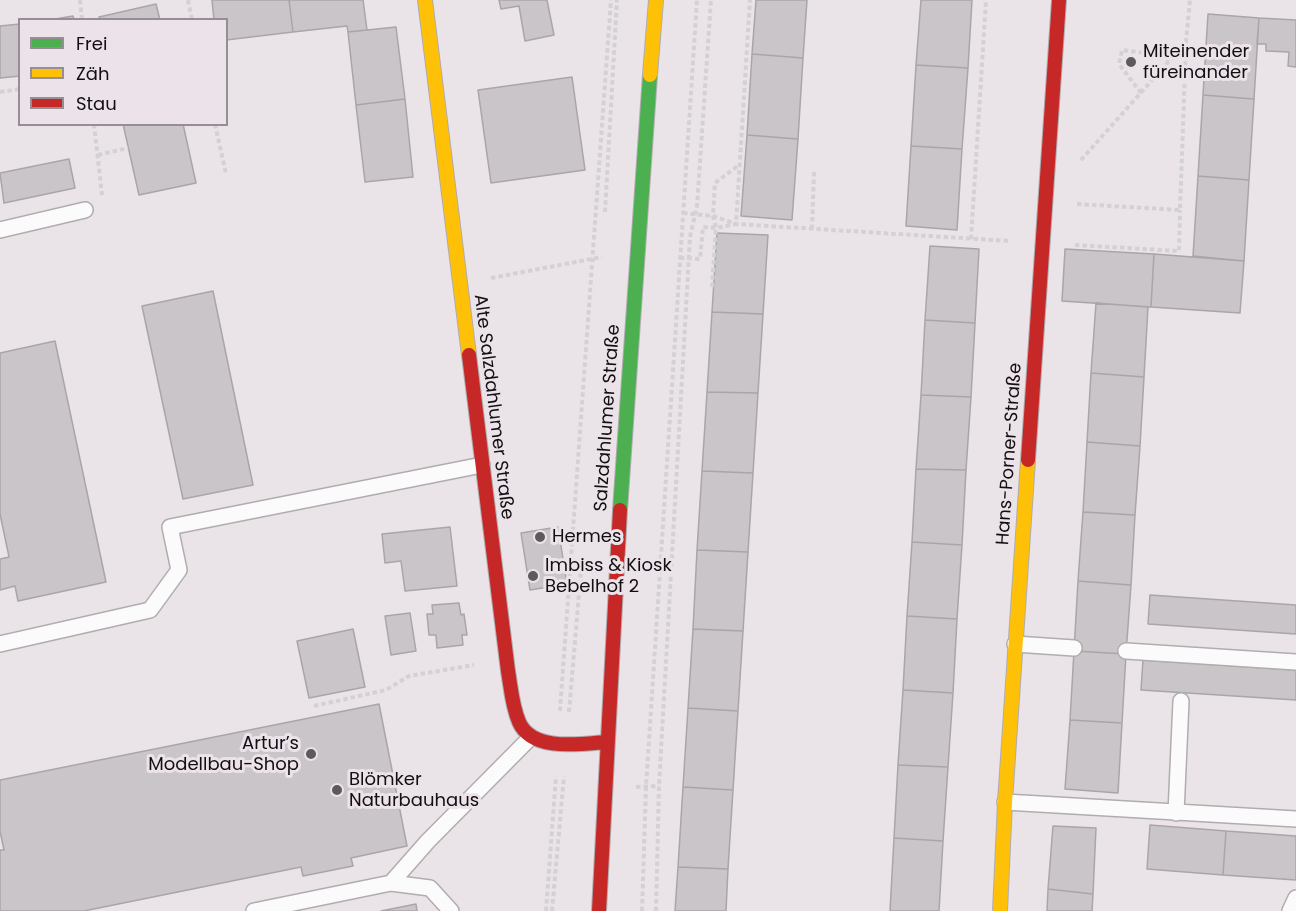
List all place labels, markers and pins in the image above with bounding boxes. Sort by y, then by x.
place label: Miteinender füreinander [1143,41,1249,84]
marker: Miteinender füreinander [1124,55,1138,69]
place label: Hermes [552,526,621,548]
marker: Hermes [533,530,547,544]
place label: Imbiss & Kiosk Bebelhof 2 [545,555,672,598]
marker: Imbiss & Kiosk Bebelhof 2 [526,569,540,583]
place label: Artur’s Modellbau-Shop [148,733,299,776]
marker: Artur’s Modellbau-Shop [304,747,318,761]
place label: Blömker Naturbauhaus [349,769,479,812]
marker: Blömker Naturbauhaus [330,783,344,797]

